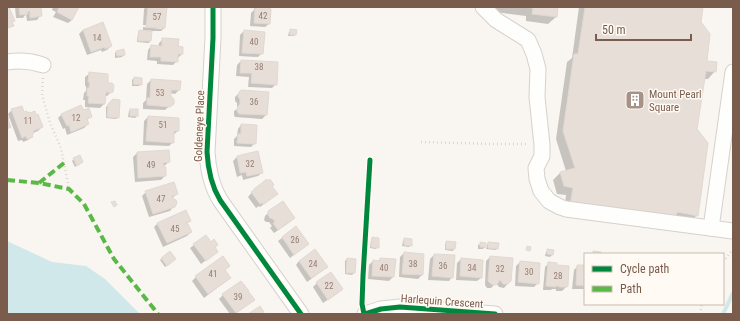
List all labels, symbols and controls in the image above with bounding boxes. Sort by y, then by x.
house number: 42 [259,11,268,21]
house number: 57 [153,12,162,22]
scale bar [596,16,691,42]
text: 50 m [602,23,626,37]
house number: 14 [93,33,102,43]
house number: 40 [250,37,258,47]
house number: 38 [255,62,263,72]
house number: 53 [156,88,164,98]
place label: Mount Pearl Square [649,88,702,114]
building icon: Mount Pearl Square [624,89,646,111]
street label: Goldeneye Place [192,90,207,162]
house number: 36 [250,97,258,107]
house number: 12 [72,113,81,123]
house number: 11 [24,116,32,126]
house number: 51 [159,120,167,130]
house number: 32 [246,159,255,169]
house number: 49 [147,160,155,170]
house number: 47 [157,194,166,204]
house number: 45 [171,224,180,234]
house number: 26 [291,235,299,245]
legend [584,253,724,305]
house number: 24 [309,259,318,269]
house number: 38 [409,259,417,269]
house number: 36 [439,261,447,271]
text: Cycle path [620,262,670,276]
house number: 40 [380,263,388,273]
house number: 34 [468,263,477,273]
house number: 32 [496,264,505,274]
house number: 30 [525,267,533,277]
house number: 41 [209,269,217,279]
house number: 28 [554,271,562,281]
house number: 22 [325,281,334,291]
text: Path [620,282,642,296]
house number: 39 [234,292,242,302]
street label: Harlequin Crescent [400,292,484,311]

